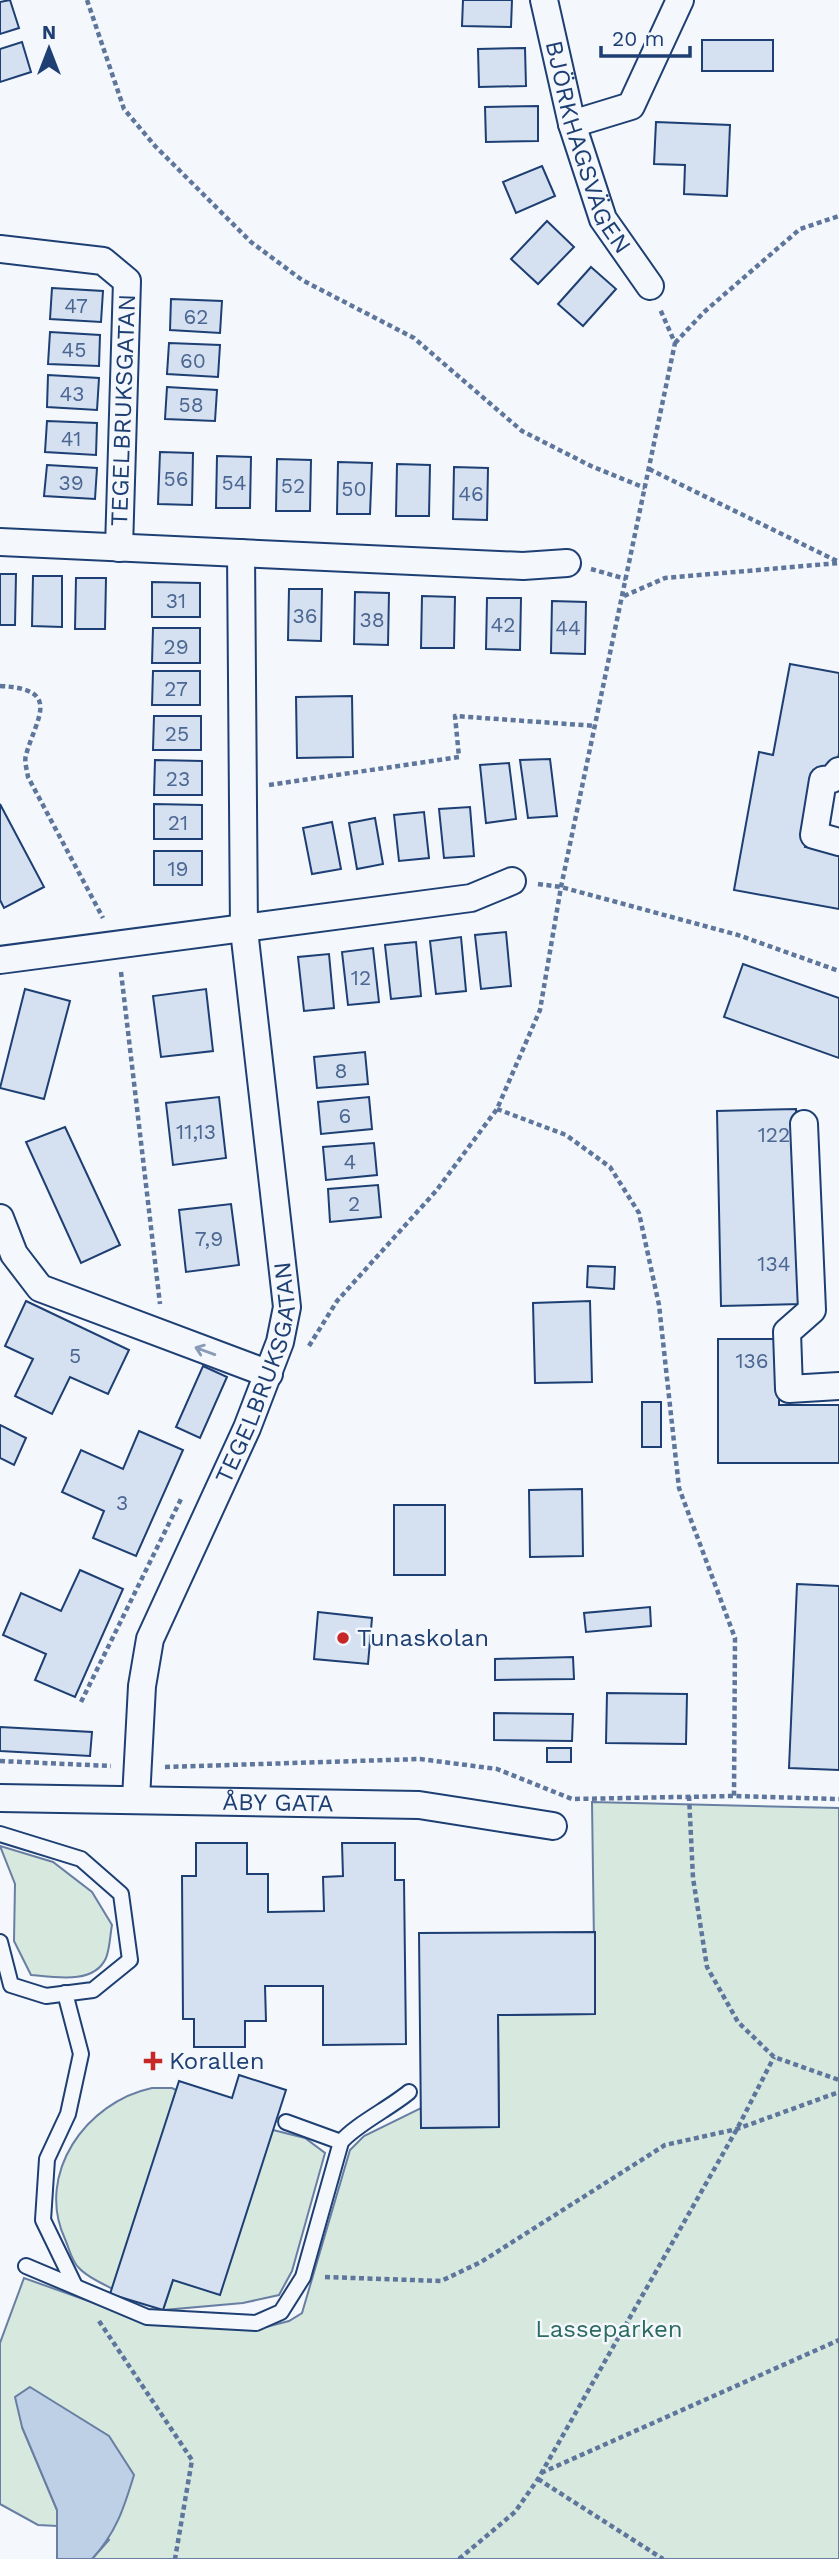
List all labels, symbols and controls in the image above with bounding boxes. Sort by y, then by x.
north arrow [14,14,84,84]
scale bar [601,14,690,58]
text: N [42,21,56,44]
text: 20 m [612,26,664,51]
street label: BJÖRKHAGSVÄGEN [540,38,637,259]
house number: 47 [64,293,88,318]
street label: TEGELBRUKSGATAN [105,293,141,527]
house number: 62 [183,304,209,329]
house number: 45 [61,337,87,362]
house number: 60 [180,348,206,373]
house number: 43 [59,381,85,406]
house number: 58 [178,392,204,417]
house number: 41 [61,426,81,451]
house number: 56 [164,466,189,491]
house number: 39 [58,470,84,495]
house number: 54 [221,470,247,495]
house number: 52 [281,473,305,498]
house number: 50 [341,476,367,501]
house number: 46 [458,481,484,506]
house number: 31 [166,588,186,613]
house number: 36 [292,603,318,628]
house number: 38 [359,607,385,632]
house number: 42 [490,612,516,637]
house number: 44 [555,615,581,640]
house number: 29 [163,634,189,659]
house number: 27 [164,676,188,701]
house number: 25 [165,721,189,746]
house number: 23 [166,766,190,791]
house number: 21 [168,810,188,835]
house number: 19 [167,856,189,881]
house number: 12 [351,965,371,990]
house number: 8 [335,1058,347,1083]
house number: 6 [339,1103,351,1128]
house number: 11,13 [176,1119,216,1144]
house number: 122 [758,1122,790,1147]
house number: 4 [344,1149,356,1174]
house number: 2 [348,1191,360,1216]
house number: 7,9 [195,1226,223,1251]
house number: 134 [757,1251,791,1276]
street label: TEGELBRUKSGATAN [209,1260,301,1488]
house number: 5 [69,1343,81,1368]
one-way arrow [194,1344,216,1356]
house number: 136 [735,1348,769,1373]
house number: 3 [116,1490,128,1515]
place label: Tunaskolan [357,1624,489,1652]
marker: Tunaskolan [335,1630,351,1646]
street label: ÅBY GATA [222,1788,334,1818]
place label: Korallen [169,2047,265,2075]
marker: Korallen [143,2051,163,2071]
park label: Lasseparken [535,2315,683,2343]

